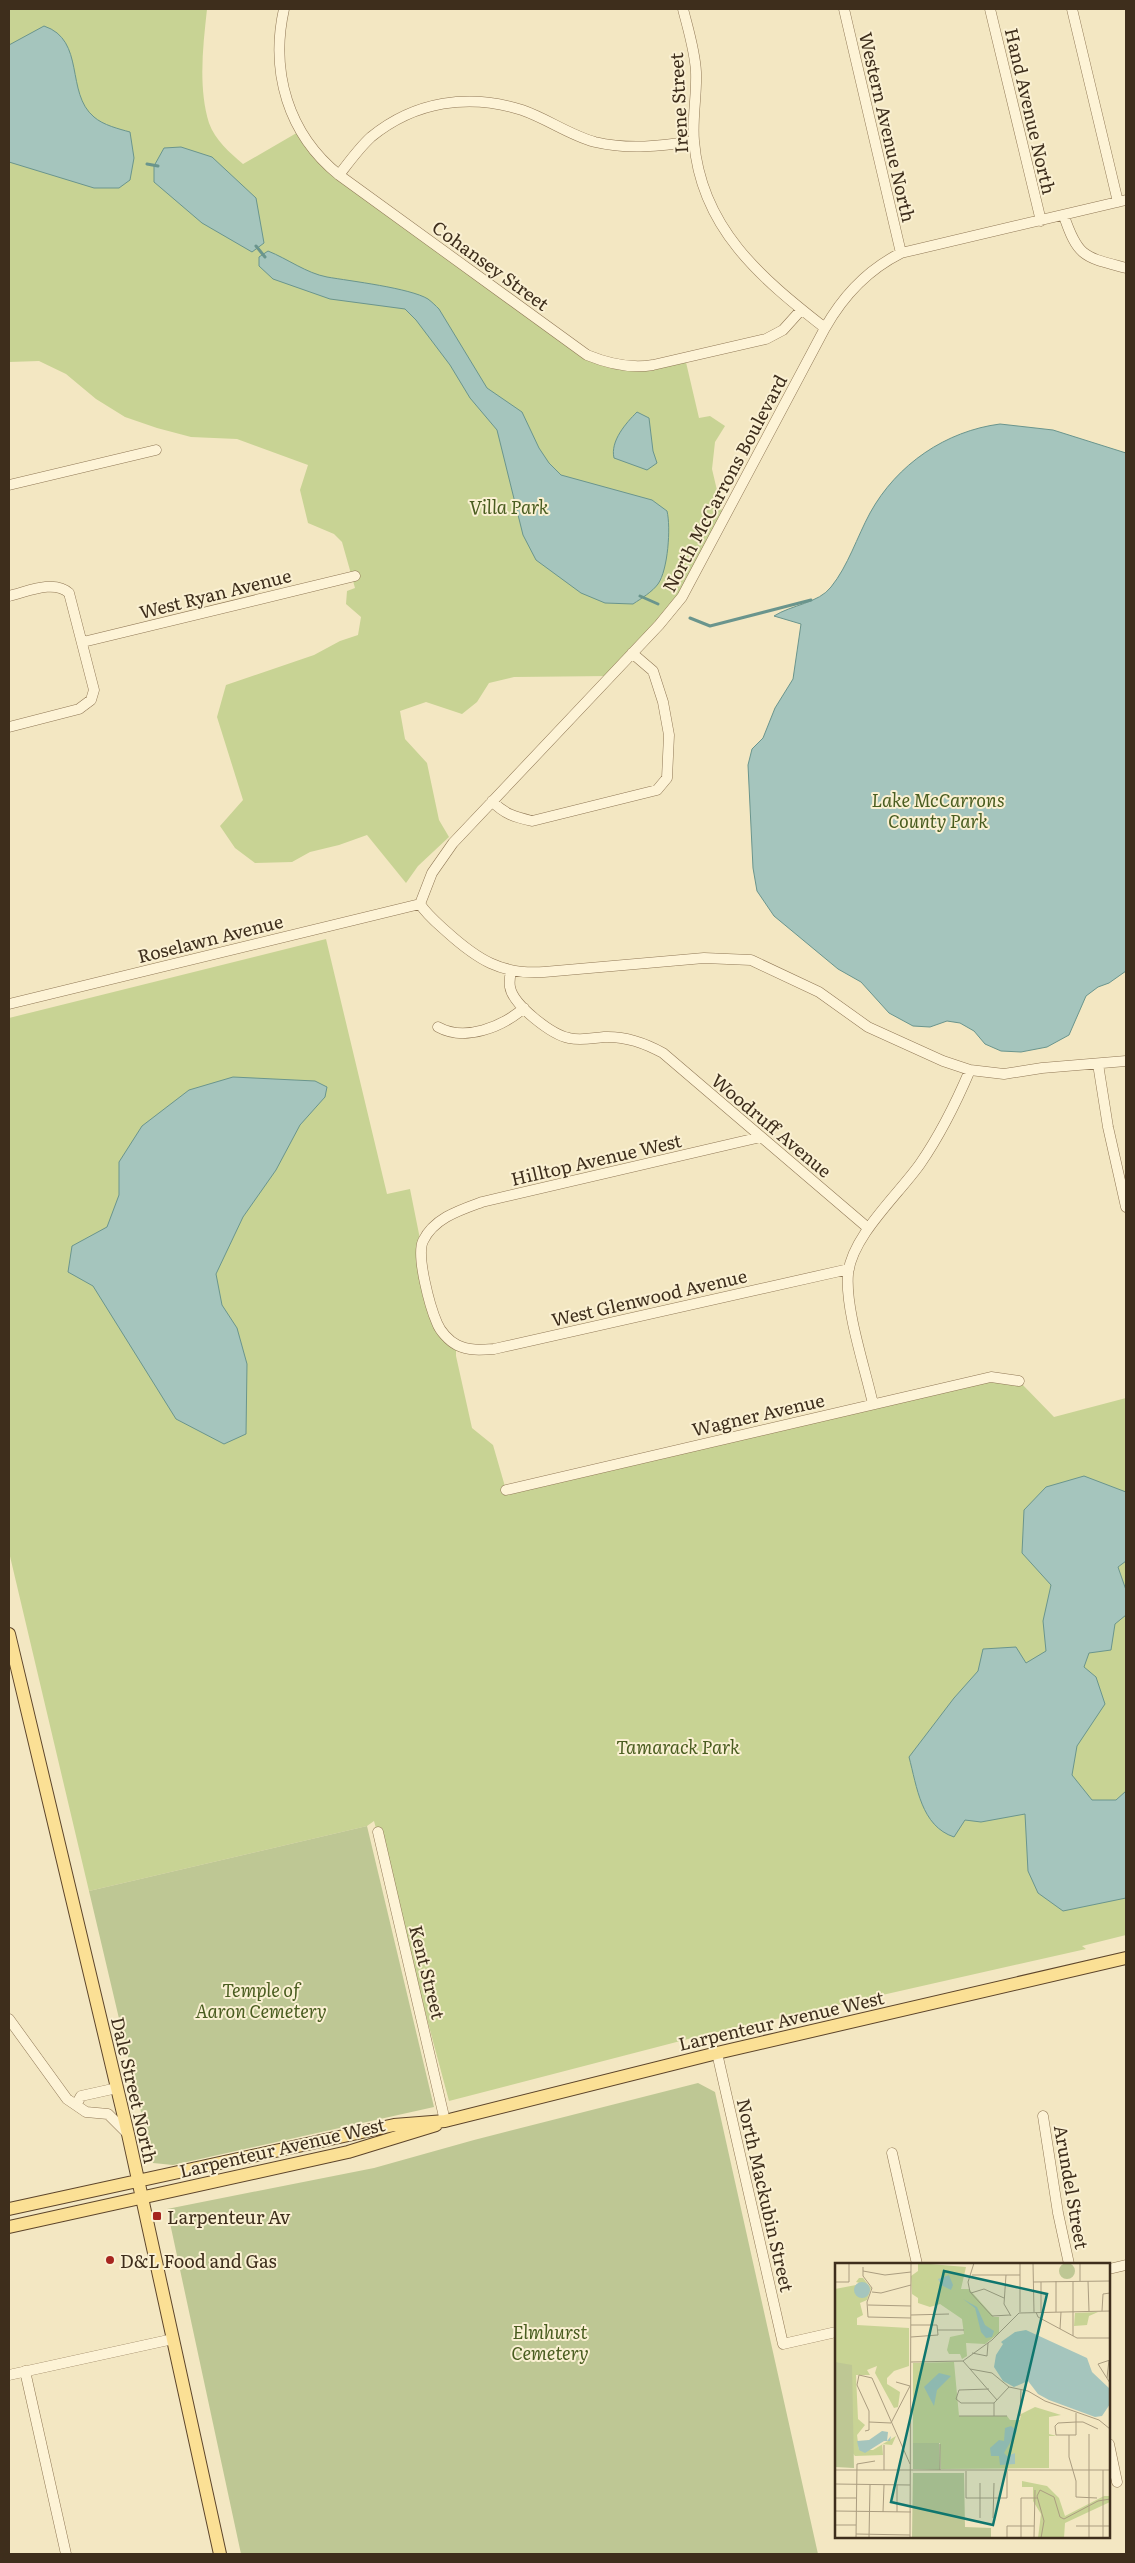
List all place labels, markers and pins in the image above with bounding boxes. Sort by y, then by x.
place label: Larpenteur Av [167,2203,291,2230]
marker: Larpenteur Av [151,2210,163,2222]
place label: D&L Food and Gas [120,2247,277,2274]
marker: D&L Food and Gas [104,2254,116,2266]

